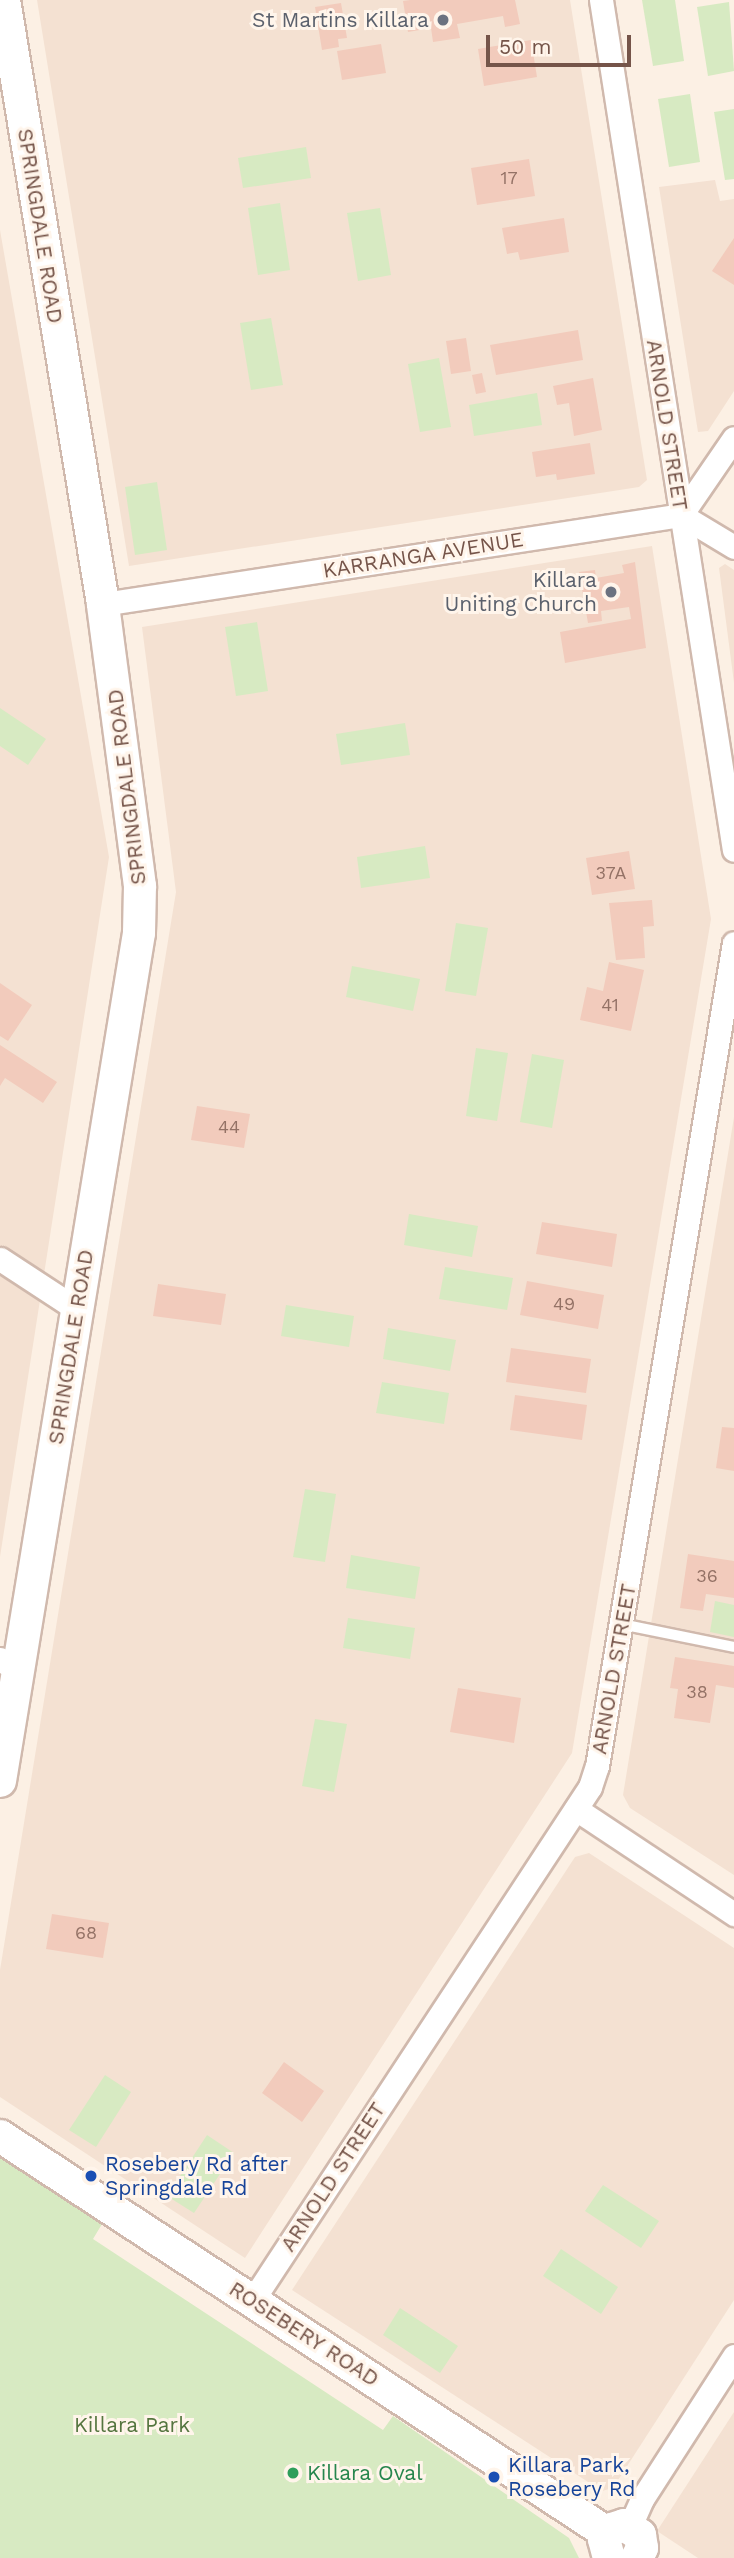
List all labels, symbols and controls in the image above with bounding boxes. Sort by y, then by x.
place label: St Martins Killara [252,7,429,33]
marker: St Martins Killara [435,12,451,28]
scale bar [489,21,634,65]
text: 50 m [499,34,551,59]
street label: SPRINGDALE ROAD [12,127,68,325]
house number: 17 [500,167,518,189]
street label: ARNOLD STREET [641,338,693,512]
street label: KARRANGA AVENUE [320,527,526,583]
place label: Killara Uniting Church [445,567,597,617]
marker: Killara Uniting Church [603,584,619,600]
street label: SPRINGDALE ROAD [103,688,151,886]
house number: 37A [596,862,626,884]
house number: 41 [601,994,619,1016]
house number: 44 [218,1116,240,1138]
street label: SPRINGDALE ROAD [43,1248,99,1446]
house number: 49 [553,1293,575,1315]
house number: 36 [696,1565,718,1587]
street label: ARNOLD STREET [587,1582,641,1756]
house number: 38 [686,1681,708,1703]
house number: 68 [75,1922,97,1944]
street label: ARNOLD STREET [275,2098,391,2256]
place label: Rosebery Rd after Springdale Rd [105,2151,289,2201]
marker: Rosebery Rd after Springdale Rd [83,2168,99,2184]
street label: ROSEBERY ROAD [224,2276,384,2392]
park label: Killara Park [74,2412,190,2438]
place label: Killara Park, Rosebery Rd [508,2452,636,2502]
place label: Killara Oval [307,2460,423,2486]
marker: Killara Oval [285,2465,301,2481]
marker: Killara Park, Rosebery Rd [486,2469,502,2485]

